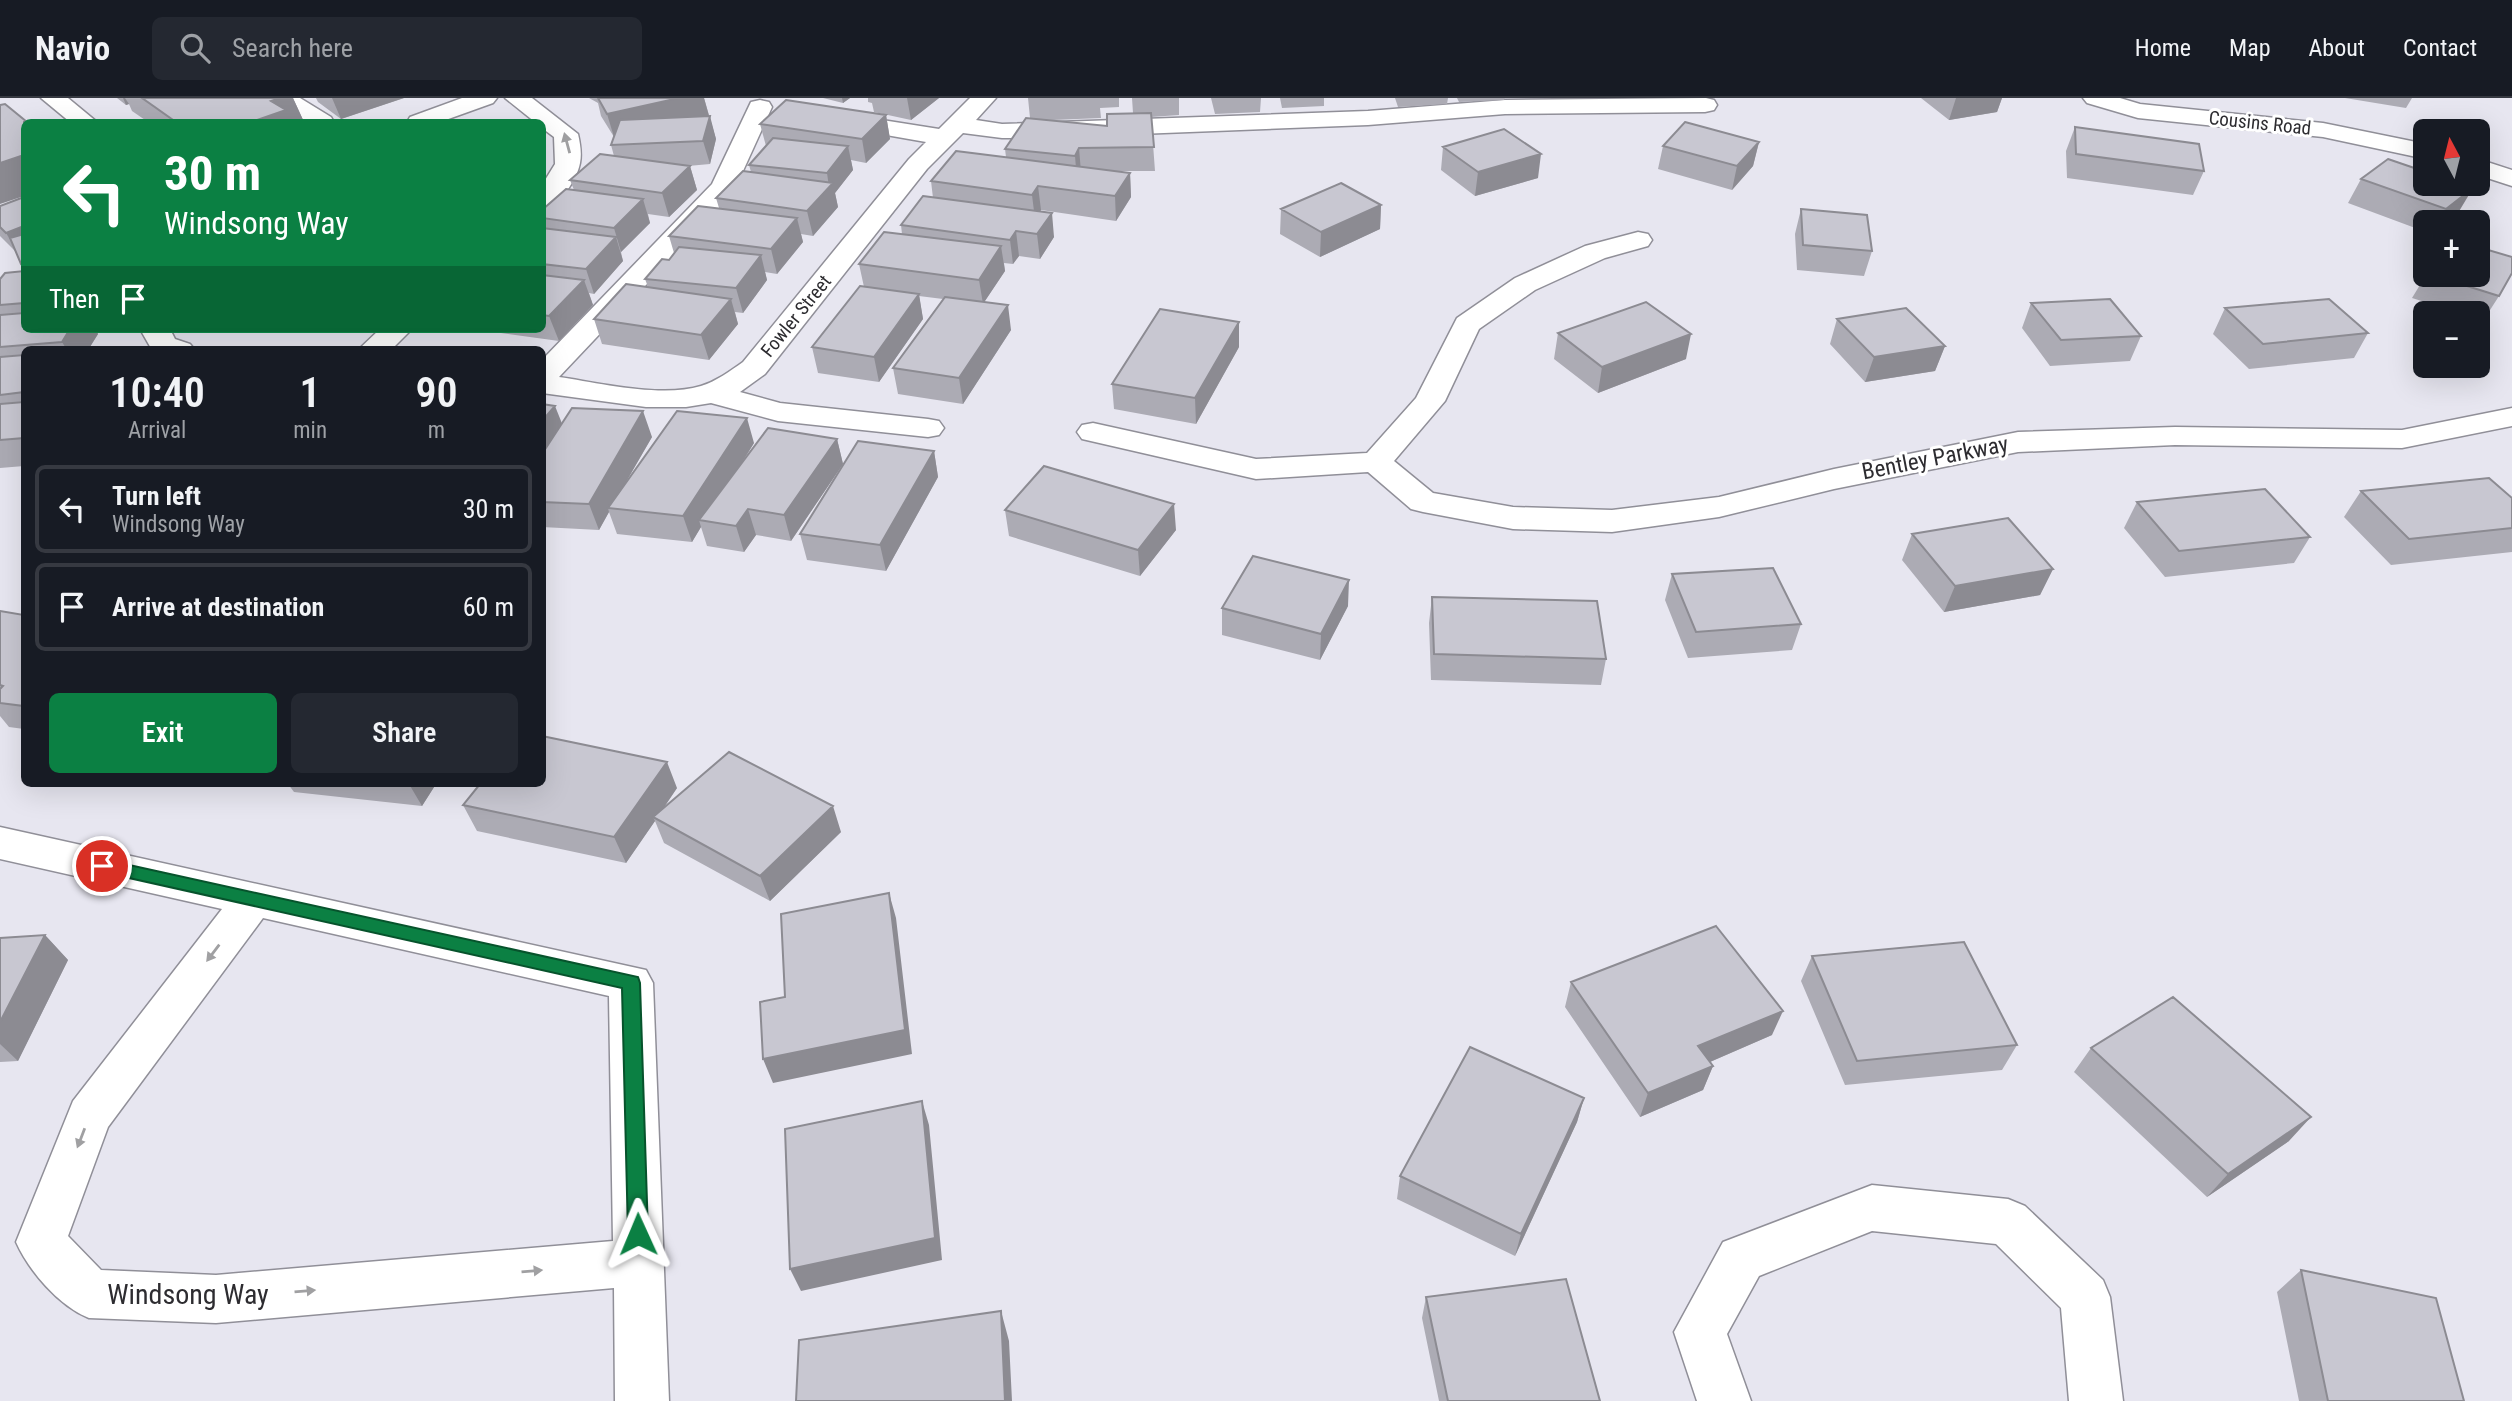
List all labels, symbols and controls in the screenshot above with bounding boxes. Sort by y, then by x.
search box [152,17,642,80]
text: Navio [35,29,110,68]
icon: search [176,29,214,67]
text: Search here [232,33,353,63]
text: Home [2135,34,2191,62]
text: Map [2229,34,2271,62]
text: About [2309,34,2365,62]
text: Contact [2403,34,2477,62]
street label: Cousins Road [2208,106,2312,140]
north arrow [2413,119,2490,196]
map controls [2413,119,2490,378]
one-way arrow [561,132,572,154]
text: 30 m [164,145,261,202]
icon: left [49,147,140,238]
text: Windsong Way [164,204,349,242]
button: + [2413,210,2490,287]
street label: Fowler Street [756,270,836,362]
icon: arrive [114,280,152,318]
text: Then [49,284,100,314]
button: − [2413,301,2490,378]
text: 10:40 [109,368,205,417]
text: 1 [300,368,321,417]
text: 90 [415,368,458,417]
text: Arrival [128,417,186,444]
text: min [293,417,327,444]
text: m [428,417,445,444]
street label: Bentley Parkway [1860,431,2011,485]
text: Turn left [112,481,201,511]
icon: left [53,490,91,528]
text: 30 m [463,494,514,524]
text: Windsong Way [112,511,245,538]
icon: arrive [53,588,91,626]
text: Arrive at destination [112,592,324,622]
text: 60 m [463,592,514,622]
button: Exit [49,693,277,773]
button: Share [291,693,518,773]
pin [72,836,132,896]
icon: arrive [83,847,121,885]
one-way arrow [205,944,220,962]
one-way arrow [75,1127,86,1148]
position arrow [601,1197,675,1271]
one-way arrow [521,1265,543,1276]
street label: Windsong Way [107,1278,269,1311]
one-way arrow [294,1285,316,1296]

